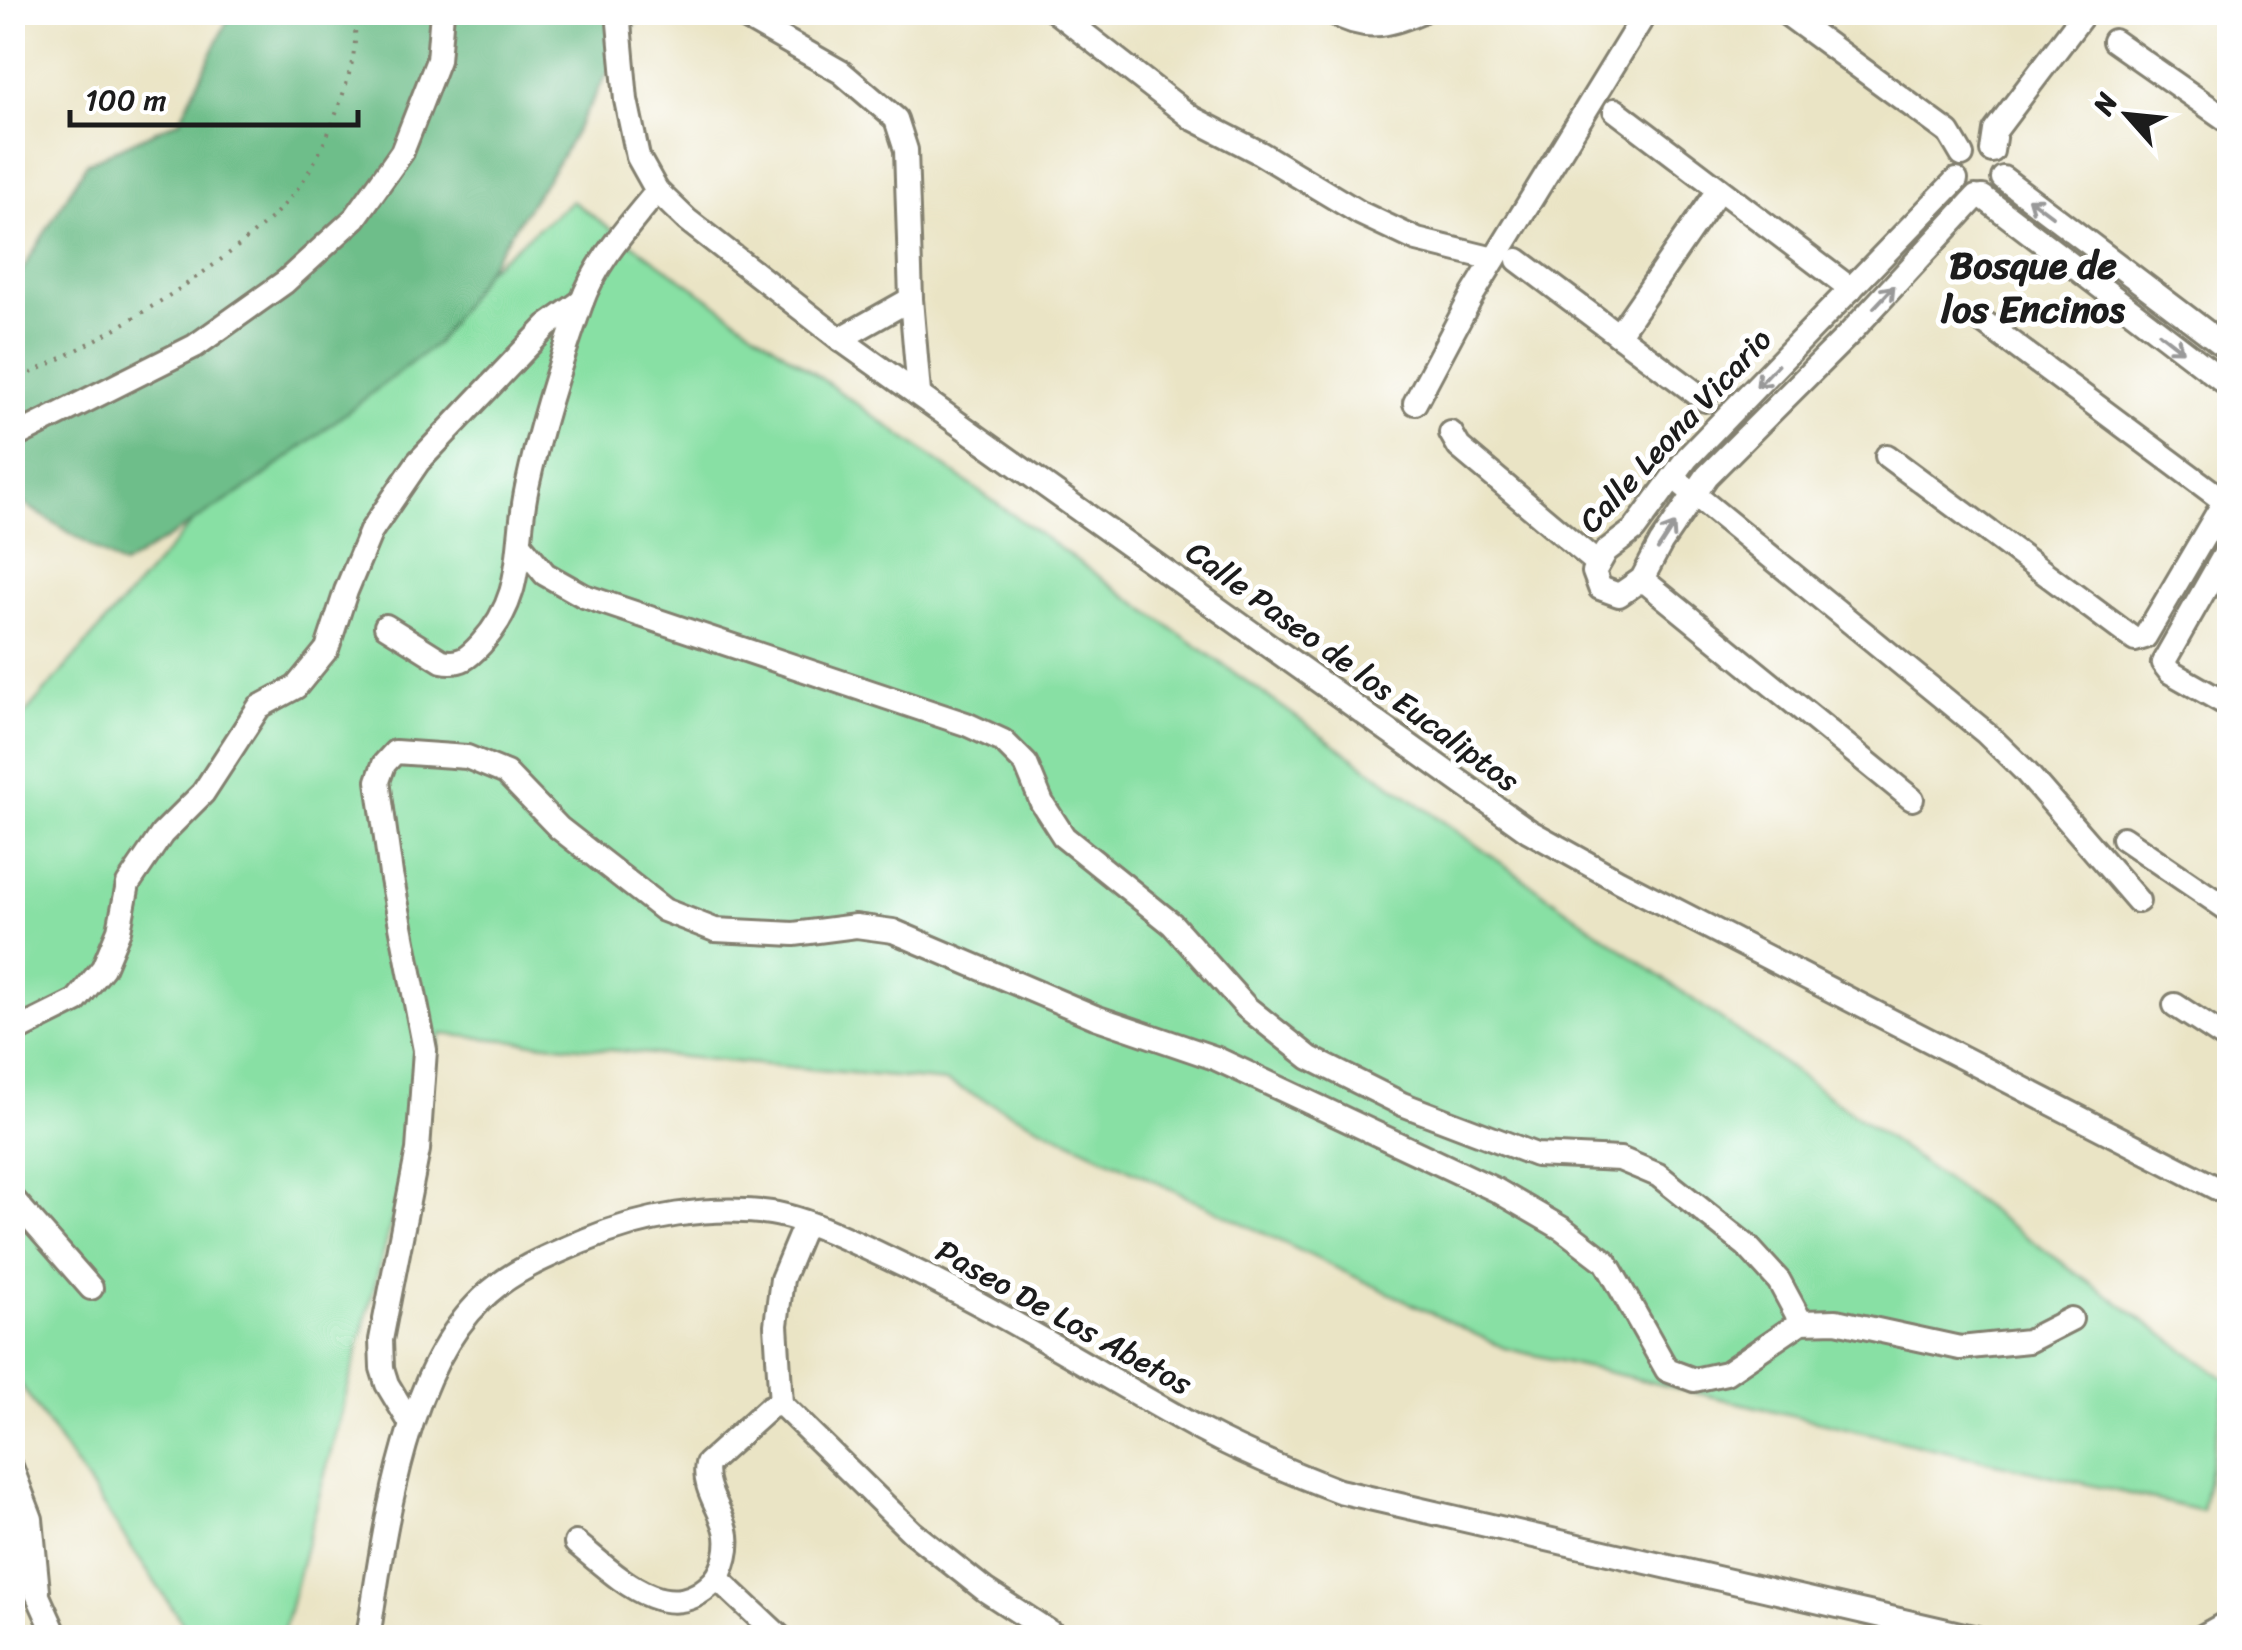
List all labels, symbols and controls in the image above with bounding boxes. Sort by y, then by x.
scale bar [70,65,358,127]
north arrow [2077,65,2177,165]
text: 100 m [85,73,167,127]
text: N [2078,84,2132,125]
one-way arrow [2027,196,2054,217]
district label: Bosque de los Encinos [1940,232,2126,343]
one-way arrow [1872,285,1895,310]
street label: Calle Leona Vicario [1564,314,1787,547]
one-way arrow [2157,331,2184,352]
one-way arrow [1755,364,1779,388]
one-way arrow [1656,523,1677,551]
street label: Calle Paseo de los Eucaliptos [1173,525,1532,808]
street label: Paseo De Los Abetos [925,1223,1203,1412]

